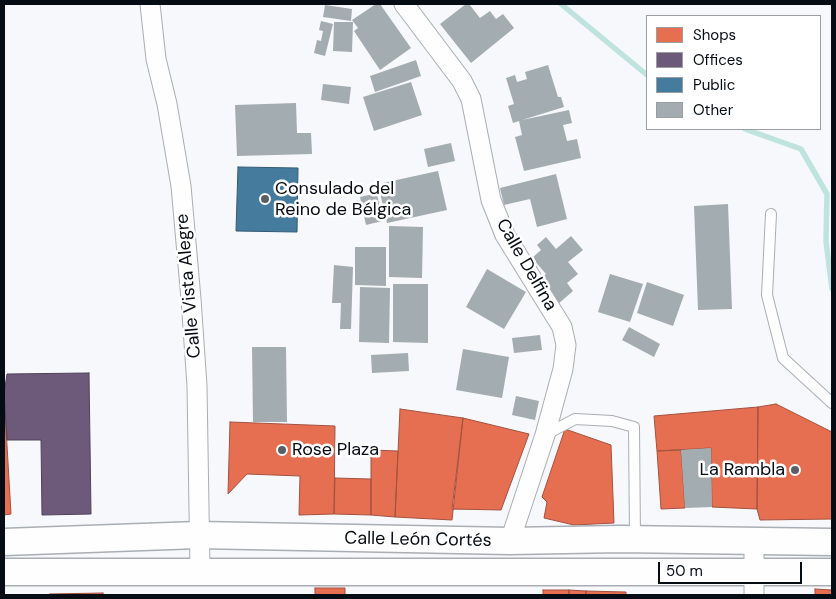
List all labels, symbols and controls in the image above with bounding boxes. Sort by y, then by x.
legend [646,15,821,130]
text: Shops [693,25,736,45]
text: Offices [693,50,743,70]
text: Public [693,75,735,95]
text: Other [693,100,733,120]
place label: Consulado del Reino de Bélgica [275,178,411,220]
marker: Consulado del Reino de Bélgica [259,193,271,205]
street label: Calle Vista Alegre [172,213,206,359]
street label: Calle Delfina [491,215,561,315]
place label: Rose Plaza [292,439,379,461]
marker: Rose Plaza [276,444,288,456]
place label: La Rambla [700,459,785,481]
marker: La Rambla [789,464,801,476]
street label: Calle León Cortés [344,528,492,552]
scale bar [661,552,805,584]
text: 50 m [666,561,703,581]

